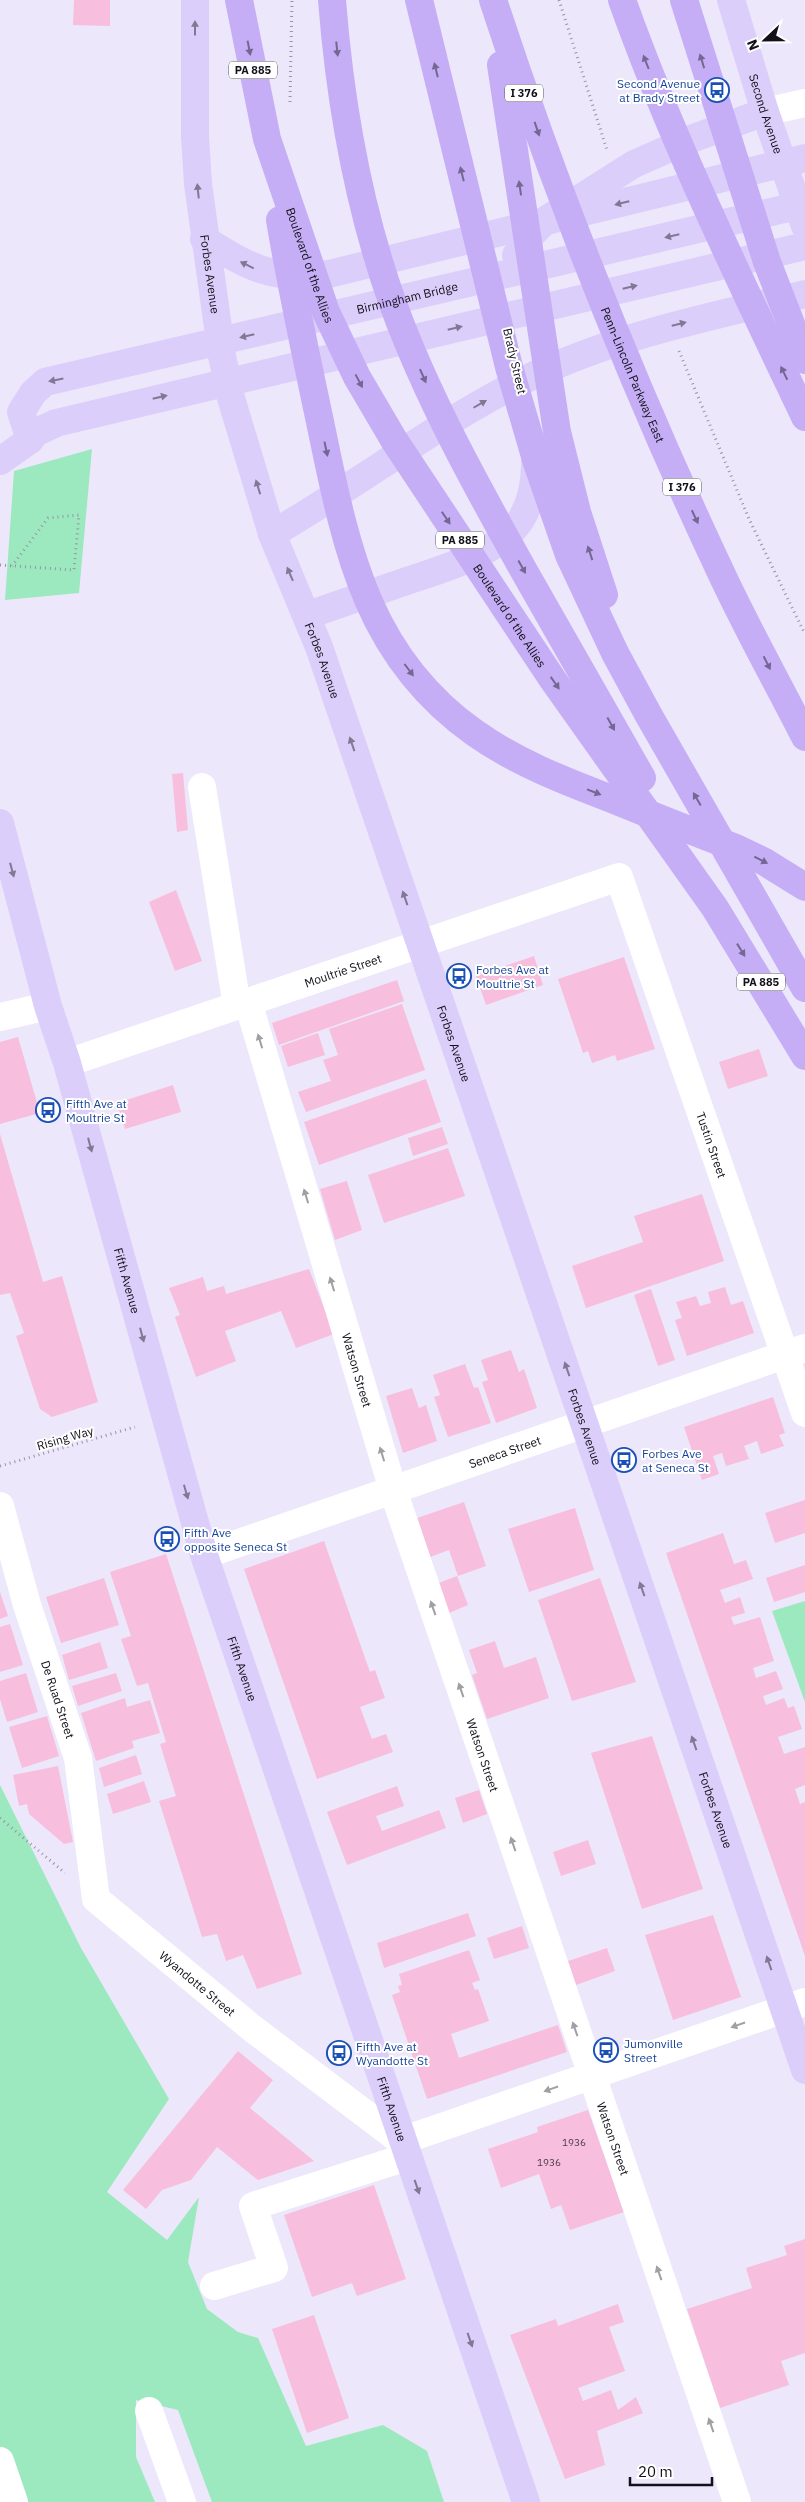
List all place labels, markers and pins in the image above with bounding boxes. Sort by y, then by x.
place label: Second Avenue at Brady Street [617,76,700,105]
bus stop icon: Second Avenue at Brady Street [704,77,730,103]
place label: Forbes Ave at Moultrie St [476,962,549,991]
bus stop icon: Forbes Ave at Moultrie St [446,963,472,989]
place label: Fifth Ave at Moultrie St [66,1096,127,1125]
bus stop icon: Fifth Ave at Moultrie St [35,1097,61,1123]
place label: Forbes Ave at Seneca St [642,1446,709,1475]
bus stop icon: Forbes Ave at Seneca St [611,1447,637,1473]
place label: Fifth Ave opposite Seneca St [184,1525,287,1554]
bus stop icon: Fifth Ave opposite Seneca St [154,1526,180,1552]
place label: Jumonville Street [624,2036,683,2065]
bus stop icon: Jumonville Street [593,2037,619,2063]
place label: Fifth Ave at Wyandotte St [356,2039,428,2068]
bus stop icon: Fifth Ave at Wyandotte St [326,2040,352,2066]

